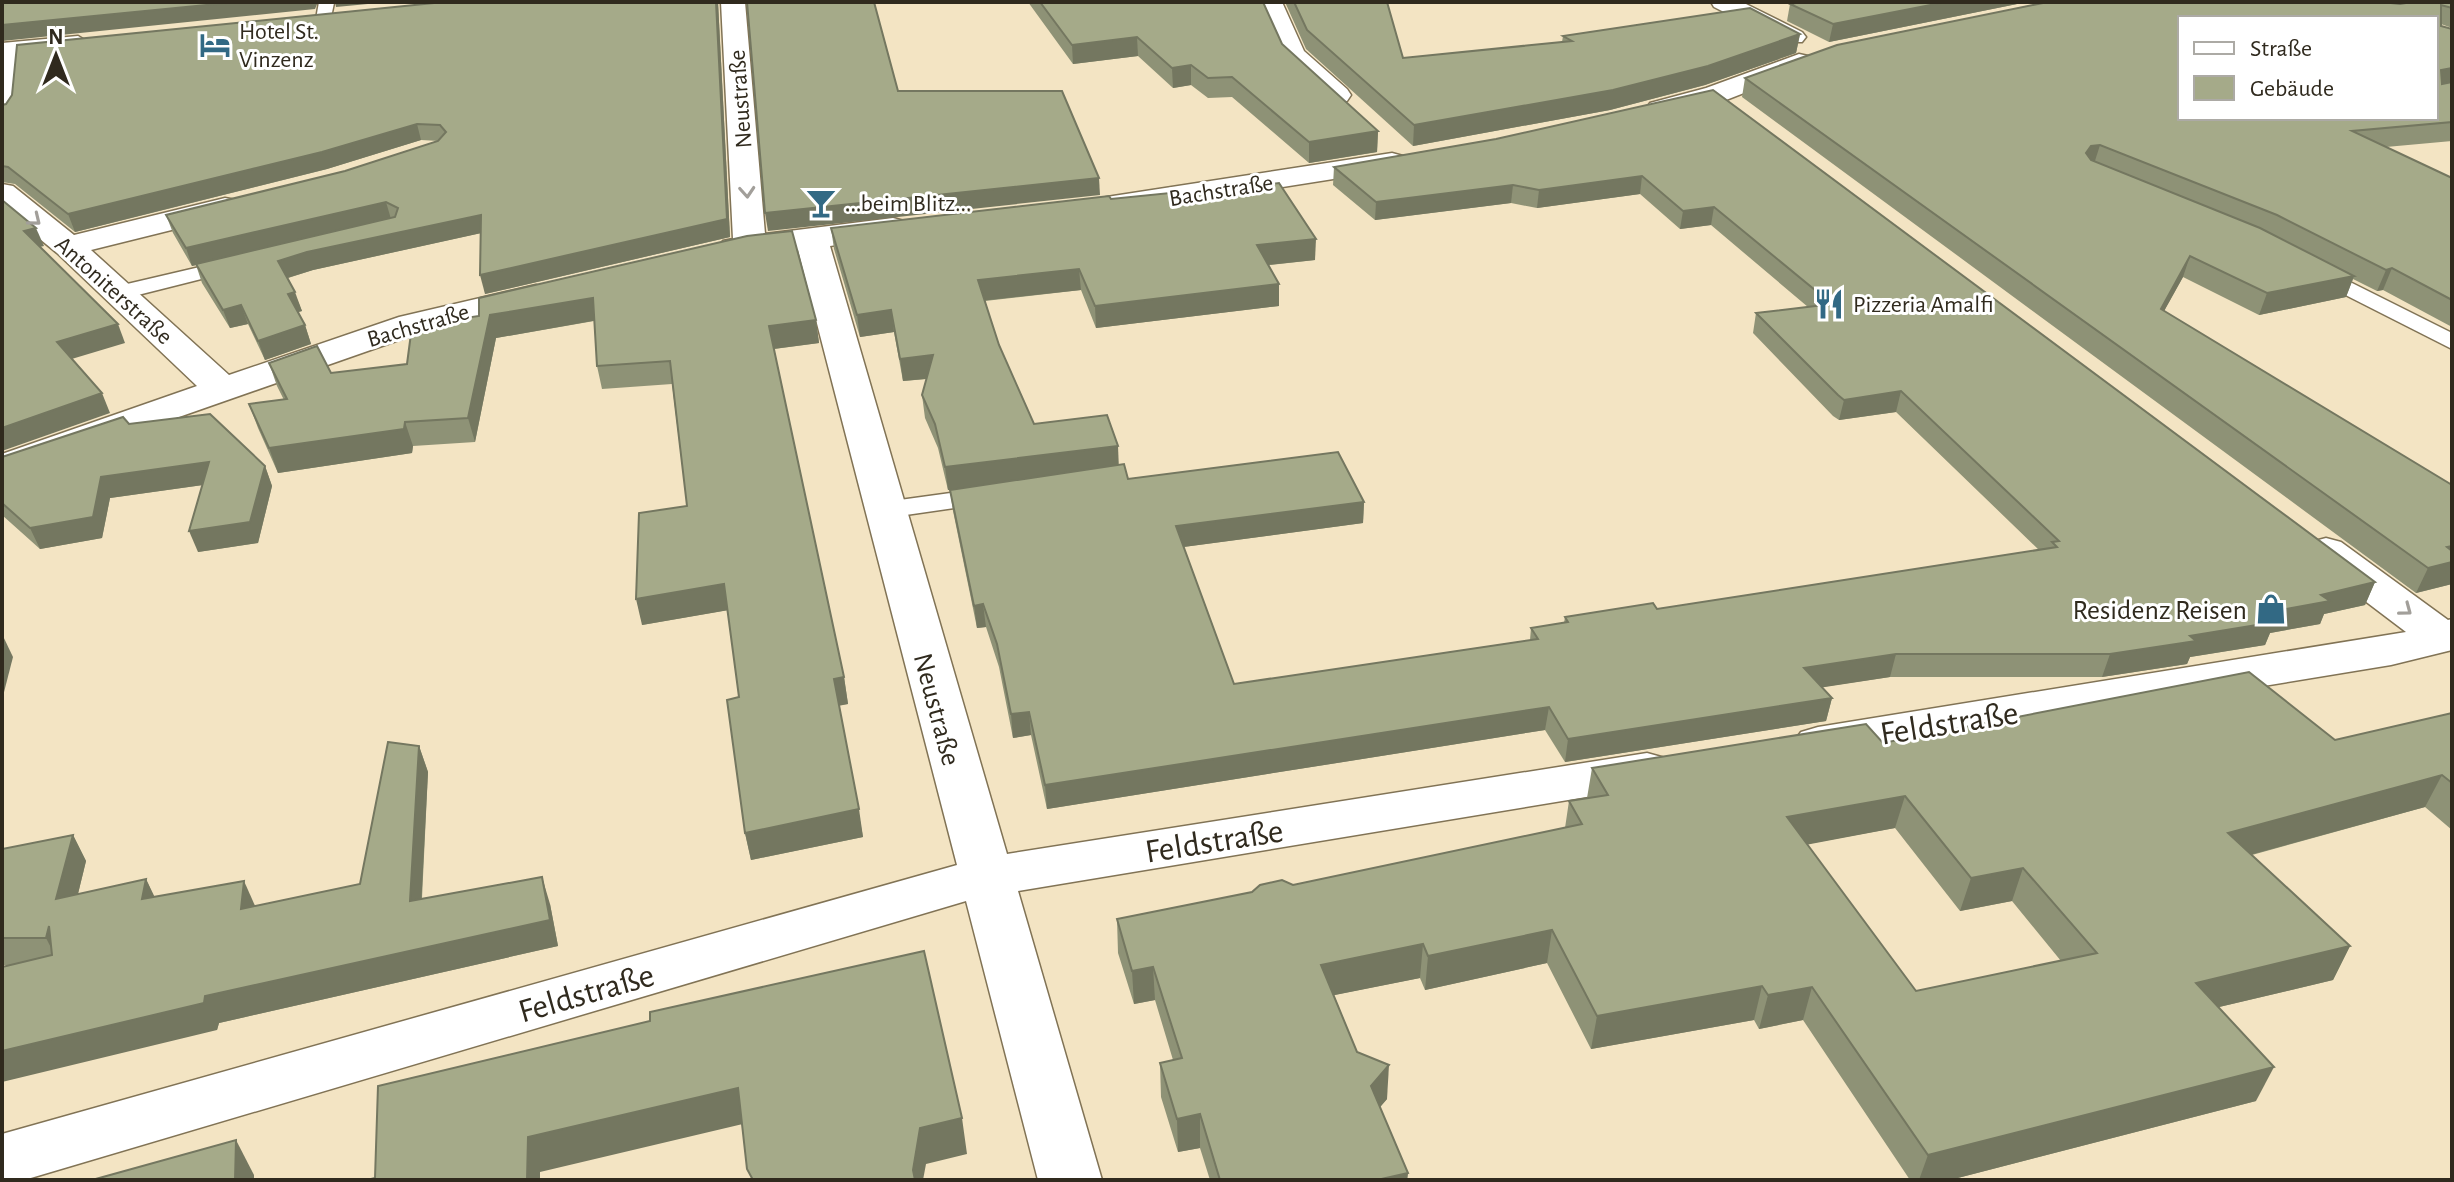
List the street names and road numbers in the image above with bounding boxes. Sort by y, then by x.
street label: Neustraße [726,49,756,149]
street label: Bachstraße [1167,171,1275,211]
street label: Antoniterstraße [50,232,177,349]
street label: Bachstraße [364,300,472,352]
street label: Neustraße [908,650,964,769]
street label: Feldstraße [1878,696,2021,752]
street label: Feldstraße [1143,814,1286,870]
street label: Feldstraße [515,958,658,1029]

